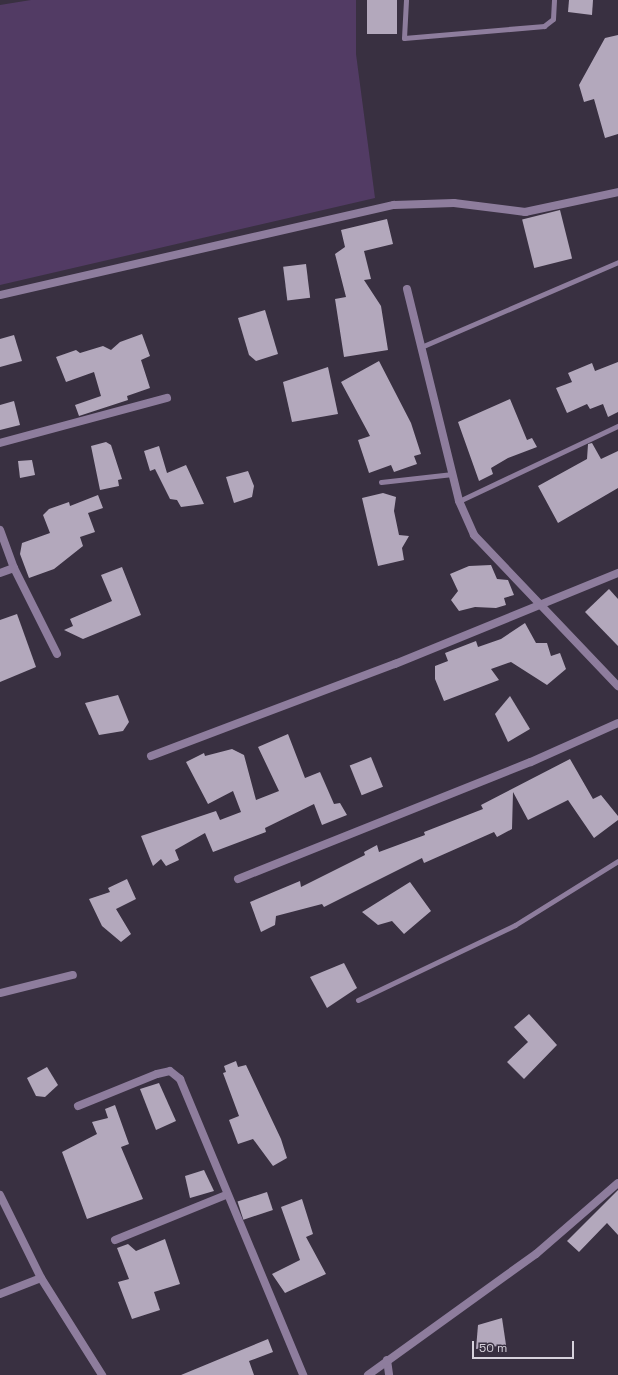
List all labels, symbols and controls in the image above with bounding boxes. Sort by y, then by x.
scale bar [474,1333,576,1359]
text: 50 m [479,1340,507,1356]

